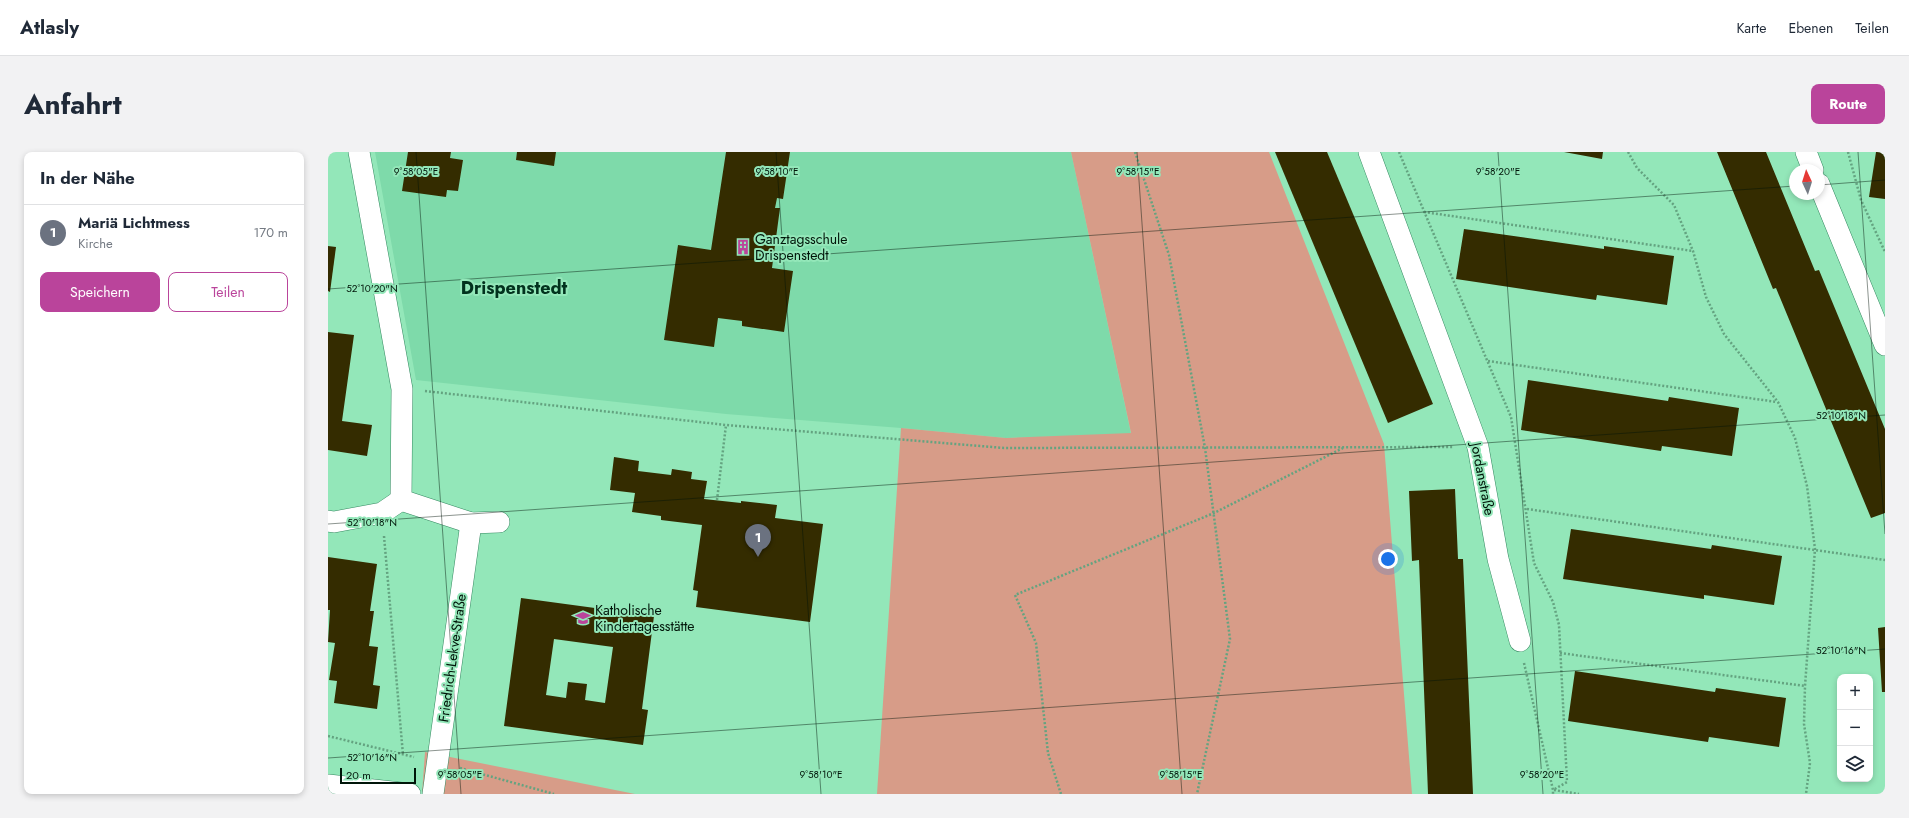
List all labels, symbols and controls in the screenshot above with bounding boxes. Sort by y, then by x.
text: Atlasly [20,14,79,41]
text: Karte [1736,18,1766,38]
text: Ebenen [1788,18,1833,38]
text: Teilen [1855,18,1889,38]
text: Anfahrt [24,84,122,125]
button: Route [1811,84,1885,124]
text: 9°58'05"E [394,164,438,179]
text: 9°58'10"E [755,164,799,179]
text: 9°58'15"E [1117,164,1159,179]
text: 9°58'20"E [1476,164,1520,179]
north arrow [1789,164,1825,200]
text: In der Nähe [40,166,135,190]
text: Mariä Lichtmess [78,212,190,234]
text: 1 [50,223,56,242]
text: 170 m [253,223,288,242]
place label: Ganztagsschule Drispenstedt [755,229,848,265]
text: Kirche [78,234,113,253]
building icon: Ganztagsschule Drispenstedt [734,238,752,256]
button: Speichern [40,272,160,312]
button: Teilen [168,272,288,312]
district label: Drispenstedt [461,275,568,301]
text: 52°10'20"N [346,281,398,296]
text: 52°10'18"N [1816,408,1866,423]
street label: Jordanstraße [1466,439,1500,517]
text: 52°10'18"N [347,515,397,530]
pin: 1 [745,524,771,557]
your location [1378,549,1398,569]
street label: Friedrich-Lekve-Straße [433,593,471,723]
place label: Katholische Kindertagesstätte [595,600,695,636]
school or university icon: Katholische Kindertagesstätte [574,609,592,627]
text: 52°10'16"N [1816,643,1866,658]
map controls [1837,674,1873,782]
button: + [1837,674,1873,710]
button: − [1837,710,1873,746]
button: layers [1837,746,1873,782]
text: 52°10'16"N [347,750,397,765]
scale bar [340,766,416,785]
text: 20 m [346,767,371,783]
text: 9°58'05"E [438,767,482,782]
text: 9°58'10"E [799,767,843,782]
text: 9°58'15"E [1160,767,1202,782]
text: 9°58'20"E [1520,767,1564,782]

